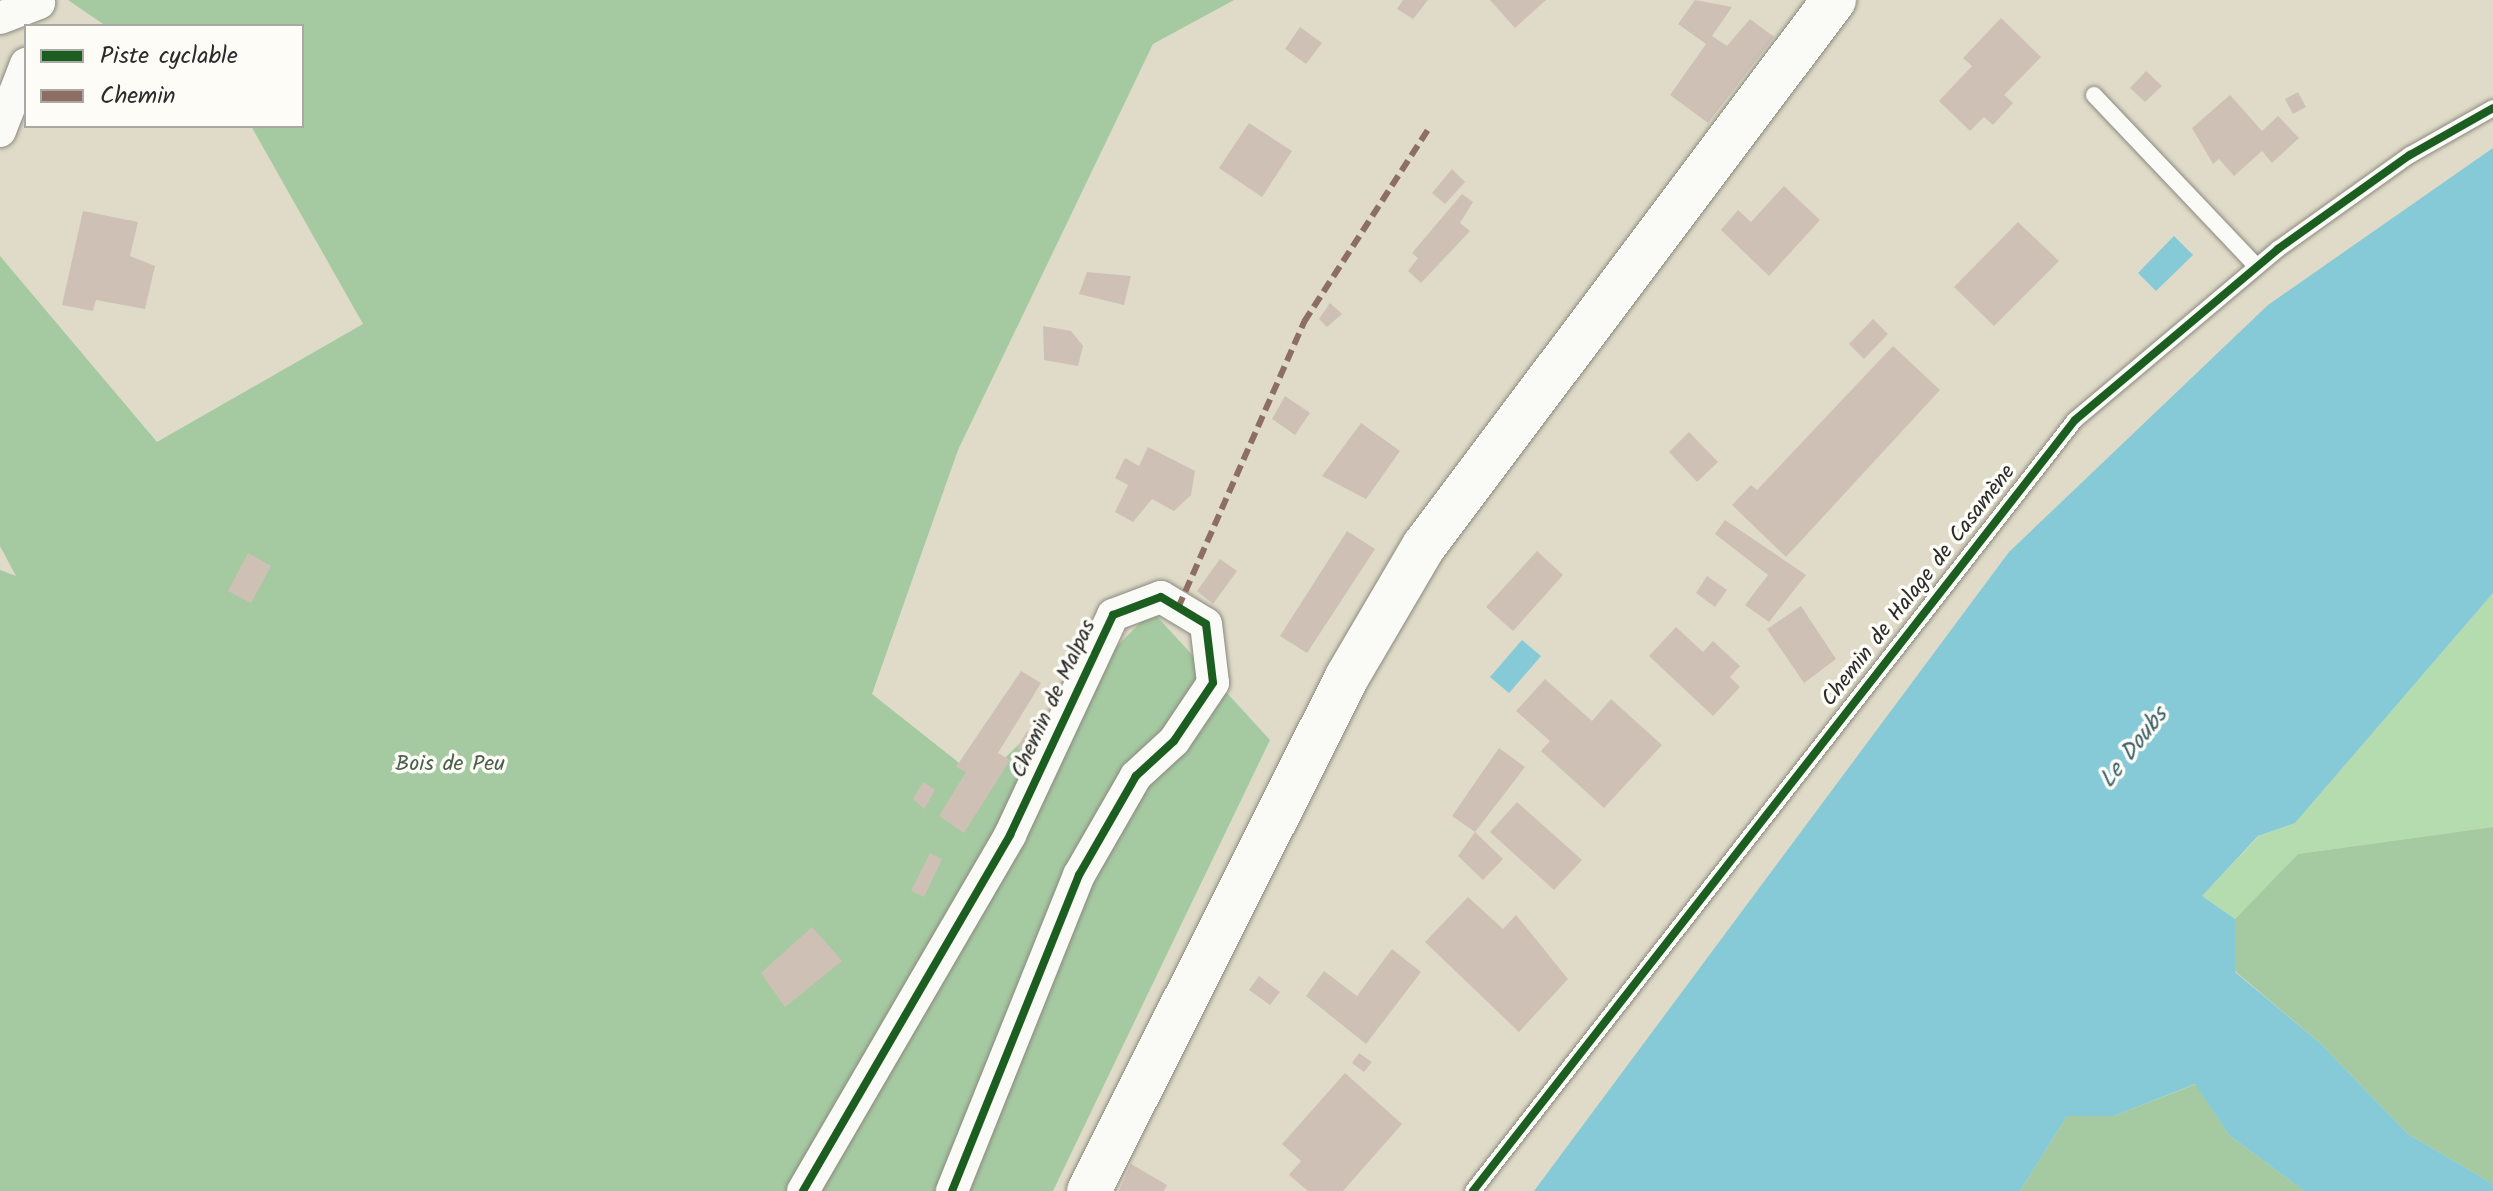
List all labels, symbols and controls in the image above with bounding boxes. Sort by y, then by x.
legend [24,24,304,128]
text: Piste cyclable [100,37,238,76]
text: Chemin [100,77,176,116]
street label: Chemin de Halage de Casamène [1816,460,2022,712]
street label: Chemin de Malpas [1006,616,1102,782]
water label: Le Doubs [2094,702,2174,794]
park label: Bois de Peu [395,752,505,778]

